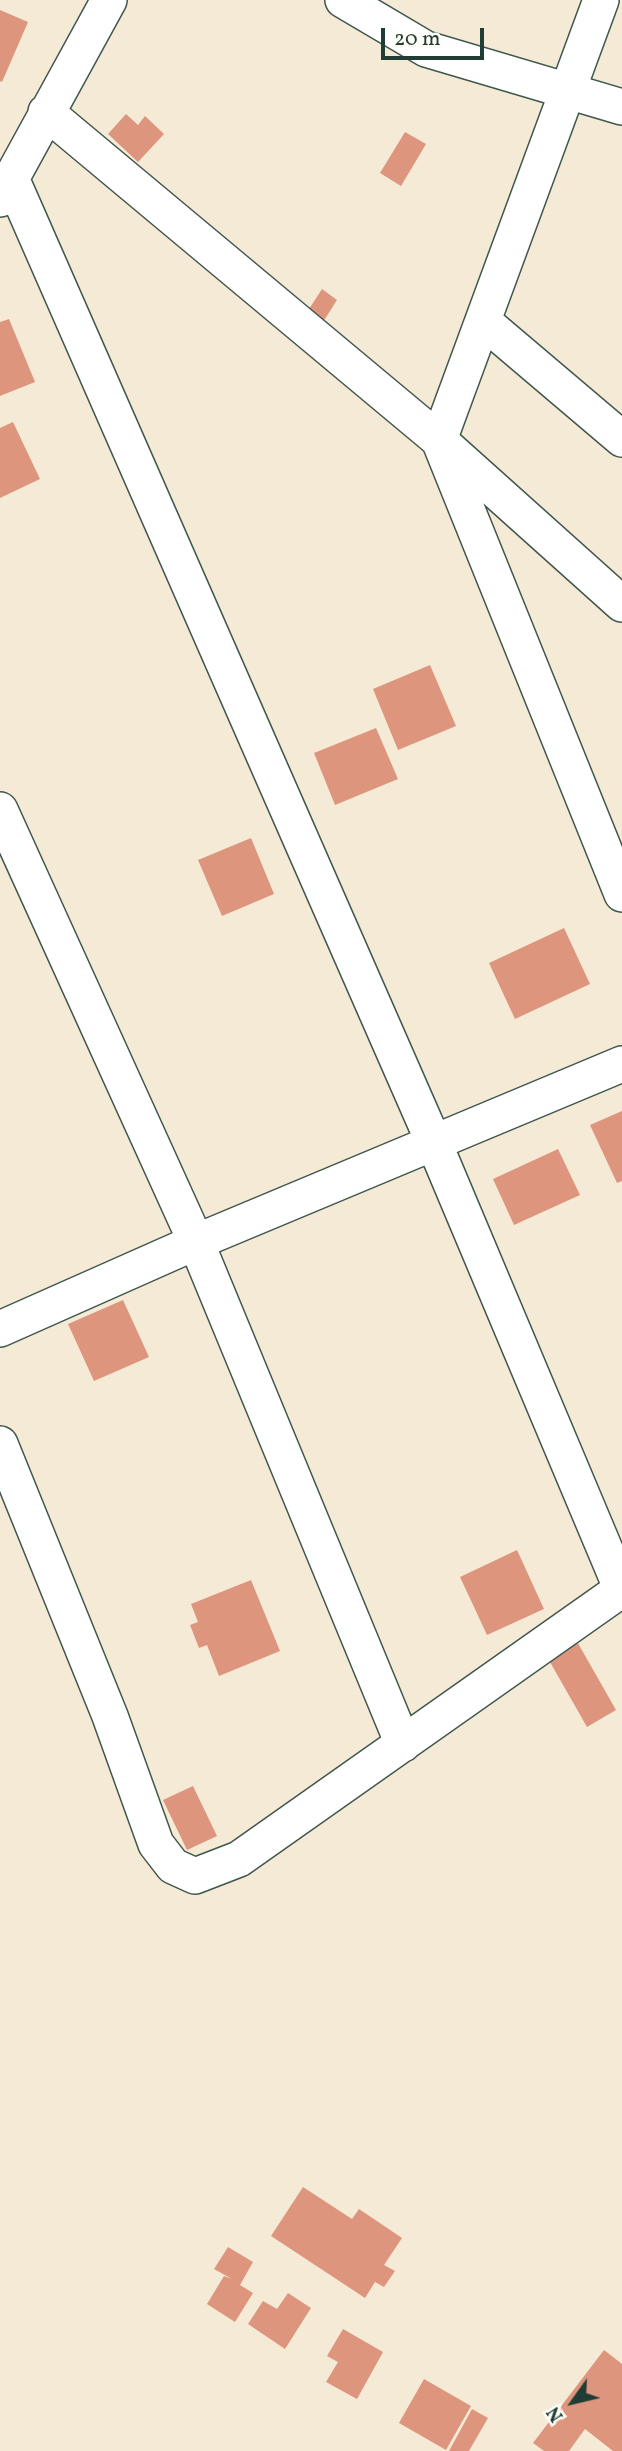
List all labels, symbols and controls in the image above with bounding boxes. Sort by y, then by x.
scale bar [384,14,487,58]
text: 20 m [394,25,440,54]
north arrow [538,2367,608,2437]
text: N [541,2401,570,2427]

